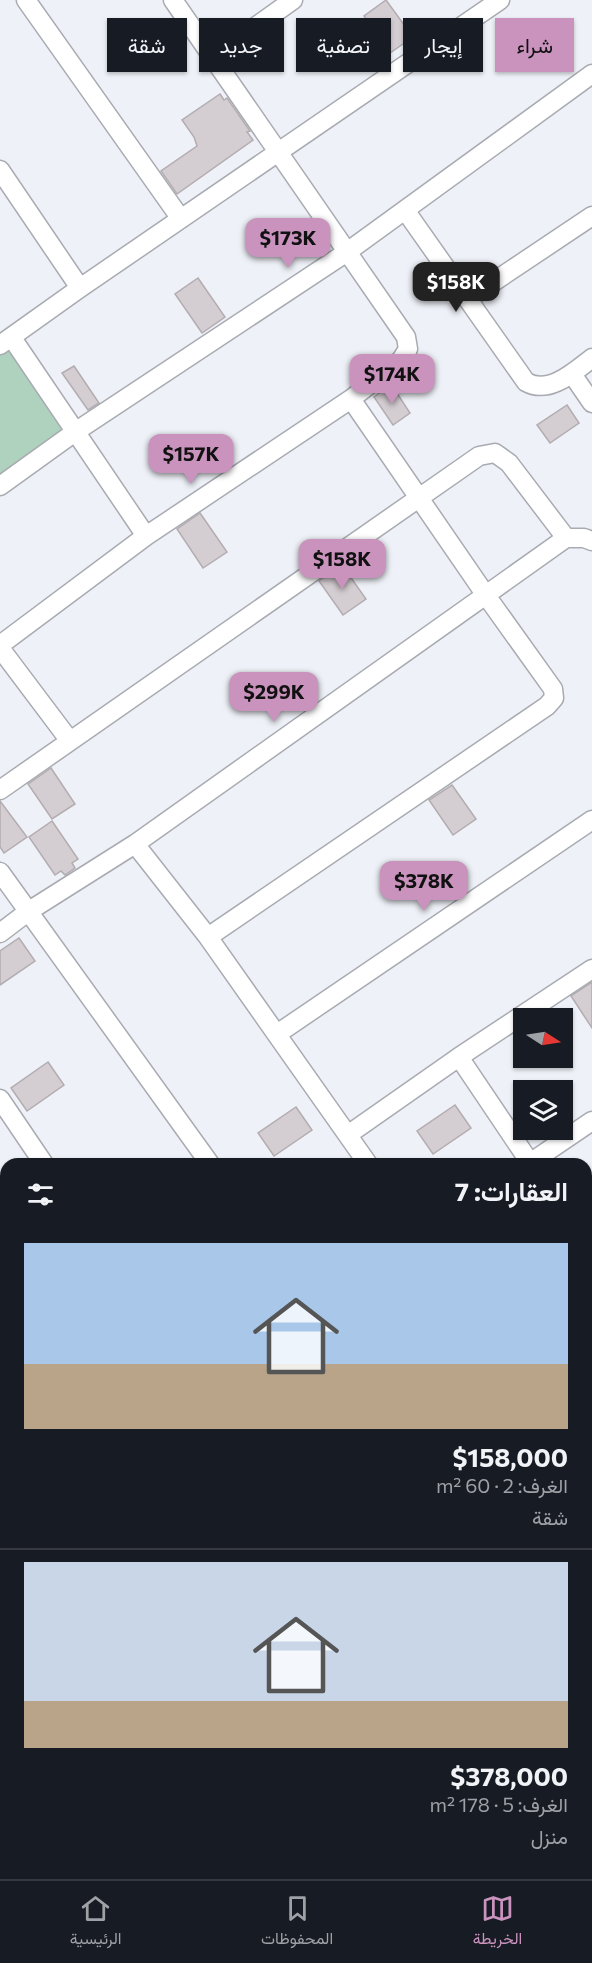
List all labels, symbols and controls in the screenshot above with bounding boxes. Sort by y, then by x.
chip: شقة [107,18,187,72]
chip: جديد [199,18,284,72]
chip: تصفية [296,18,391,72]
chip: إيجار [403,18,483,72]
chip: شراء [495,18,574,72]
pin: $173K [246,218,330,269]
text: $173K [259,225,317,249]
pin: $158K [414,262,498,313]
text: $158K [427,269,485,293]
pin: $174K [350,354,434,405]
text: $174K [364,361,420,385]
pin: $157K [149,434,233,485]
text: $157K [162,441,220,465]
pin: $158K [300,539,384,590]
text: $158K [313,546,371,570]
pin: $299K [232,672,316,723]
text: $299K [243,679,305,703]
pin: $378K [382,861,466,912]
text: $378K [394,868,454,892]
north arrow [513,1008,573,1068]
map controls [513,1008,573,1140]
button: layers [513,1080,573,1140]
text: العقارات: 7 [455,1175,568,1206]
icon: filters [24,1178,57,1211]
icon: home [242,1282,350,1390]
text: $158,000 [452,1441,568,1472]
text: الغرف: 2 · 60 m² [436,1473,568,1497]
text: شقة [532,1505,568,1529]
icon: home [242,1601,350,1709]
text: $378,000 [450,1760,568,1791]
text: الغرف: 5 · 178 m² [429,1792,568,1816]
text: منزل [531,1824,568,1848]
tab: الرئيسية [70,1892,122,1953]
tab: المحفوظات [261,1892,333,1953]
tab: الخريطة [473,1892,522,1953]

